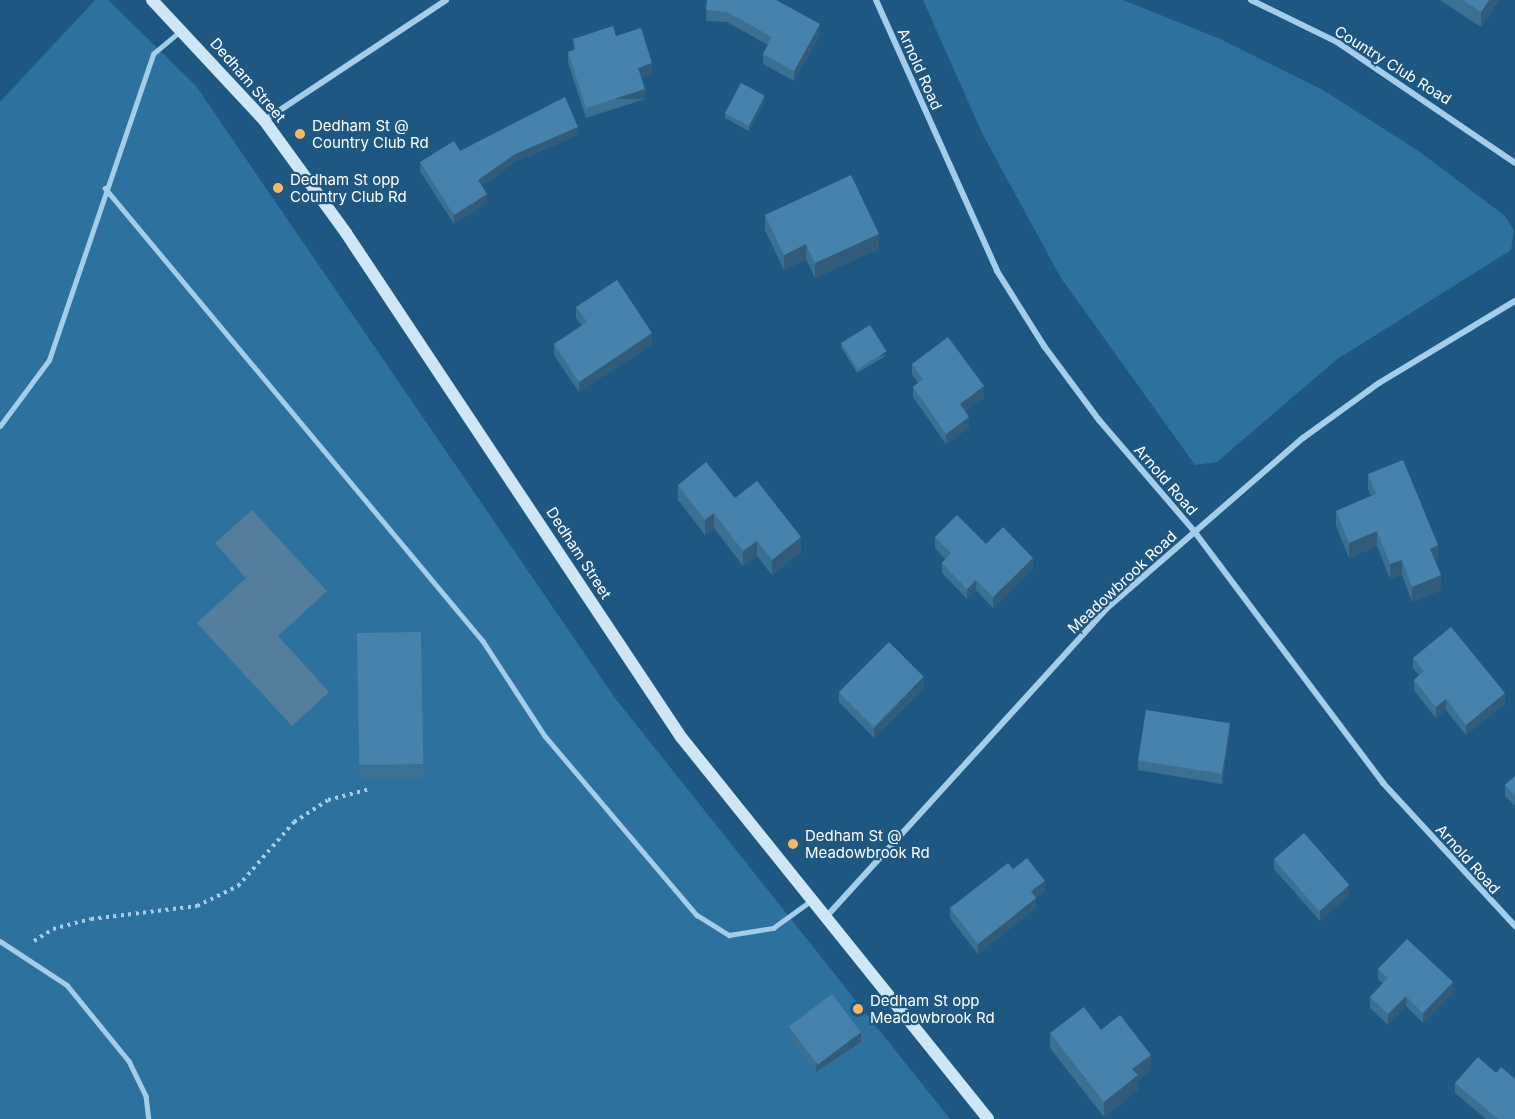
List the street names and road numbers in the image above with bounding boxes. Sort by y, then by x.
street label: Country Club Road [1331,22,1455,108]
street label: Arnold Road [894,25,946,113]
street label: Dedham Street [207,34,289,126]
street label: Arnold Road [1131,441,1201,519]
street label: Dedham Street [543,504,615,602]
street label: Meadowbrook Road [1064,527,1180,637]
street label: Arnold Road [1432,821,1504,897]

